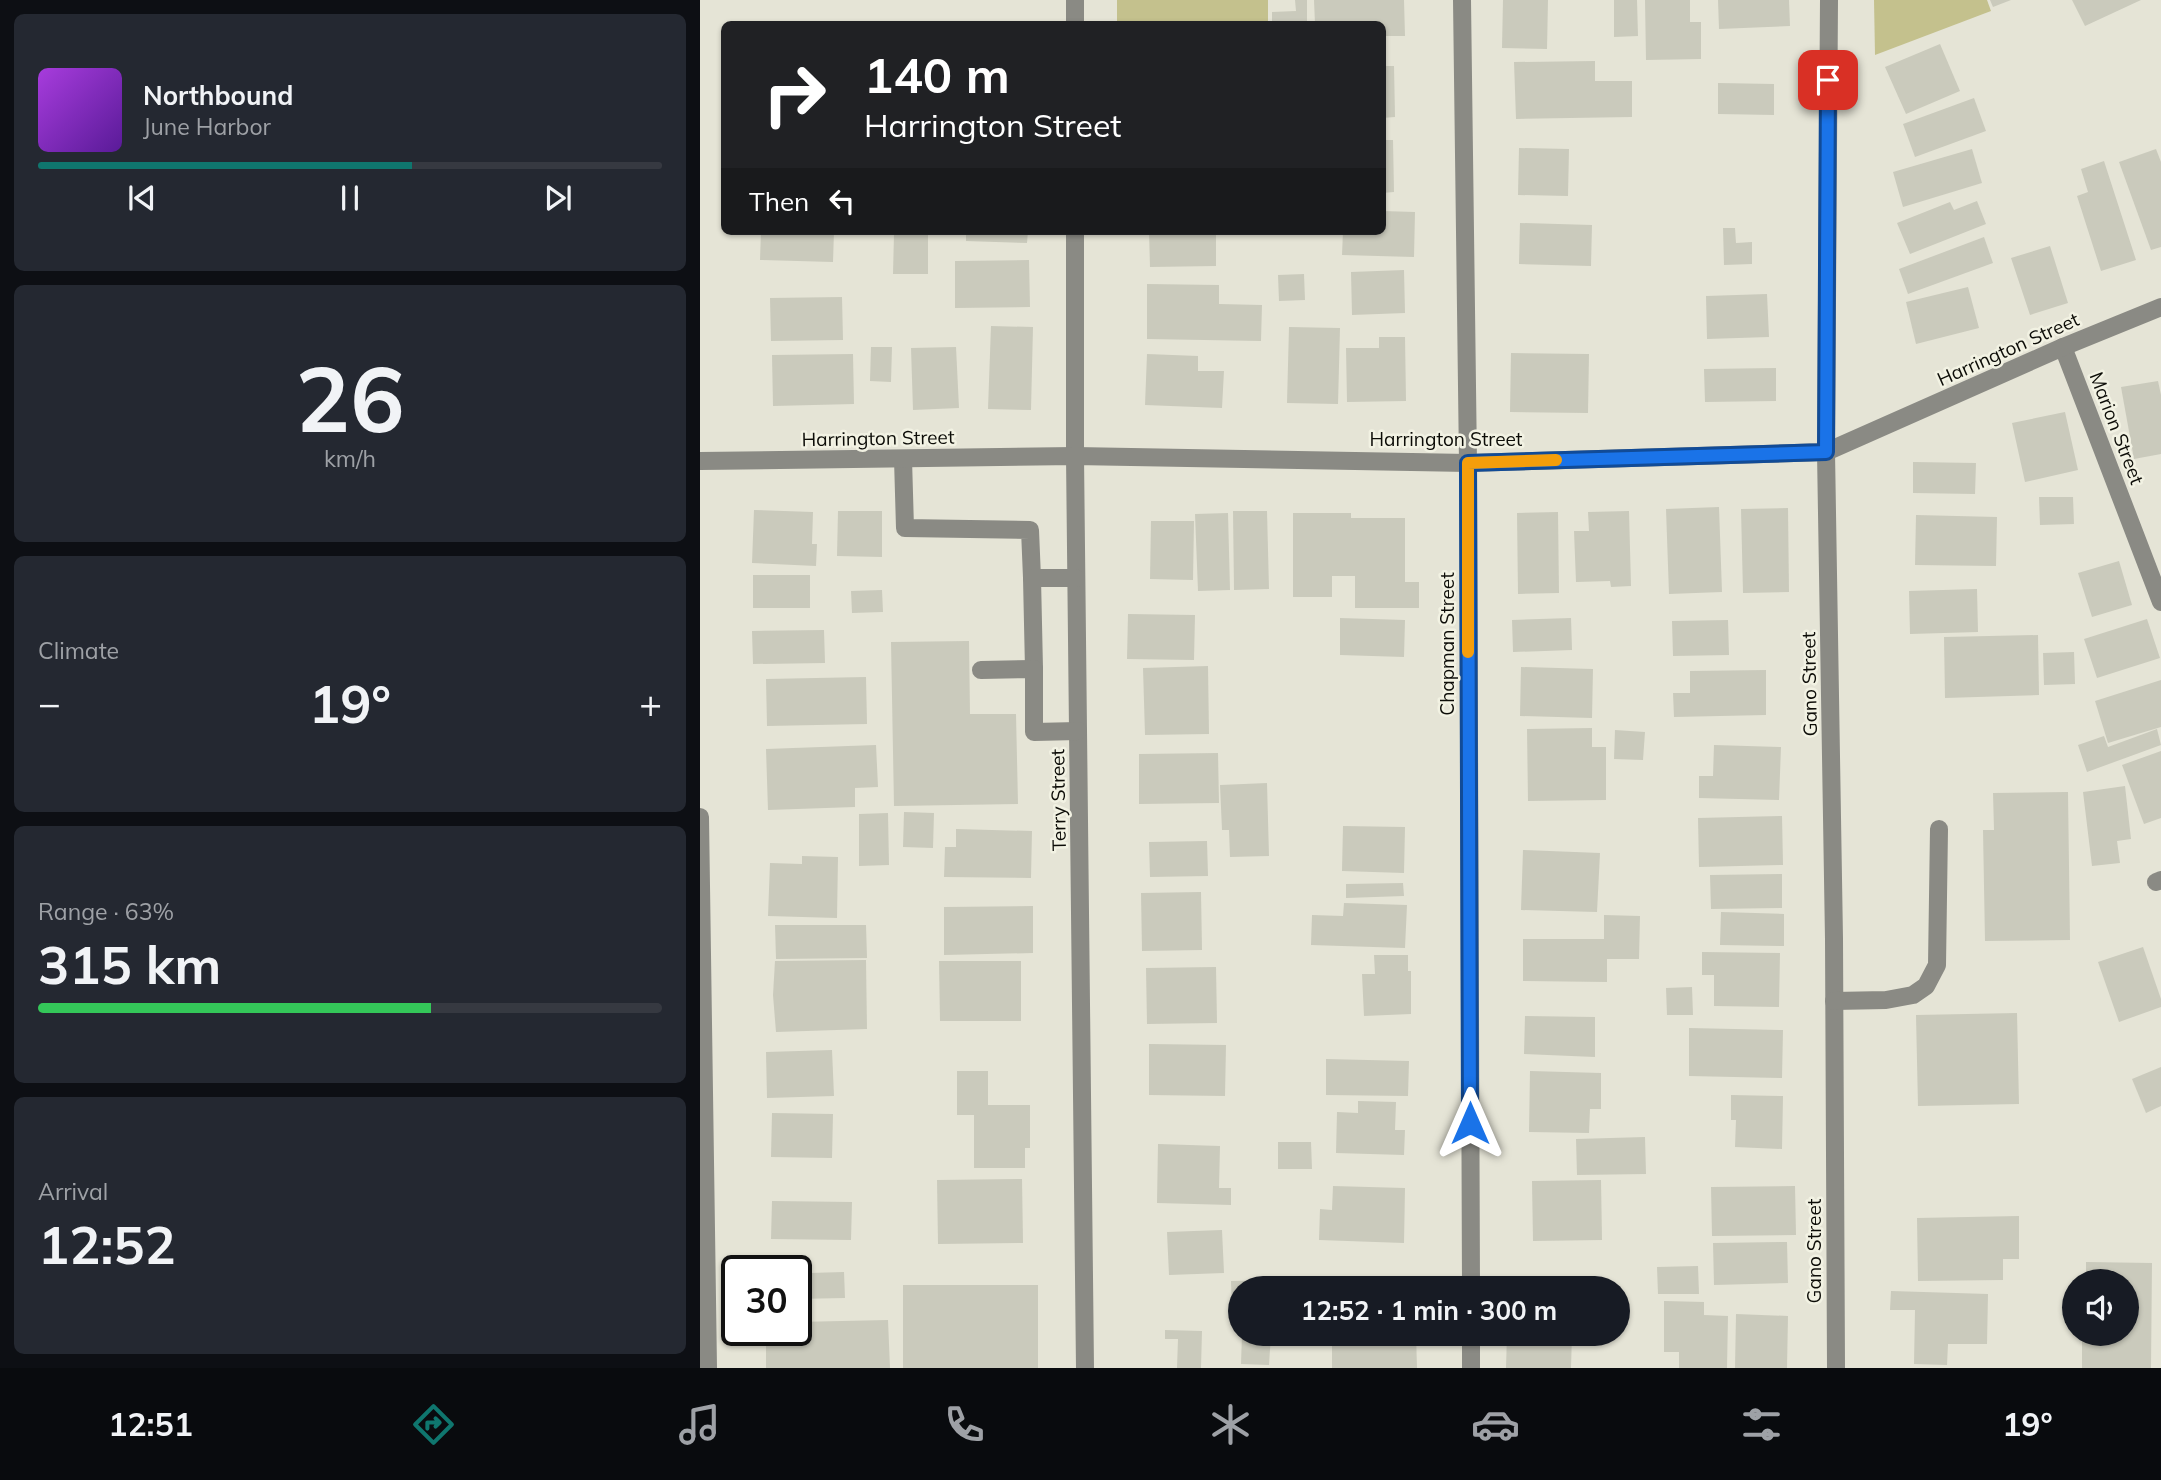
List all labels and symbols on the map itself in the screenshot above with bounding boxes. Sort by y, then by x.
pin [1798,50,1858,110]
street label: Harrington Street [1933,307,2083,391]
street label: Marion Street [2085,368,2150,488]
street label: Harrington Street [801,425,955,451]
street label: Harrington Street [1370,427,1523,451]
street label: Chapman Street [1435,572,1459,716]
street label: Gano Street [1796,631,1822,737]
street label: Terry Street [1045,748,1071,851]
position arrow [1433,1086,1507,1160]
street label: Gano Street [1802,1198,1826,1303]
speed limit sign: 30 [721,1255,812,1346]

